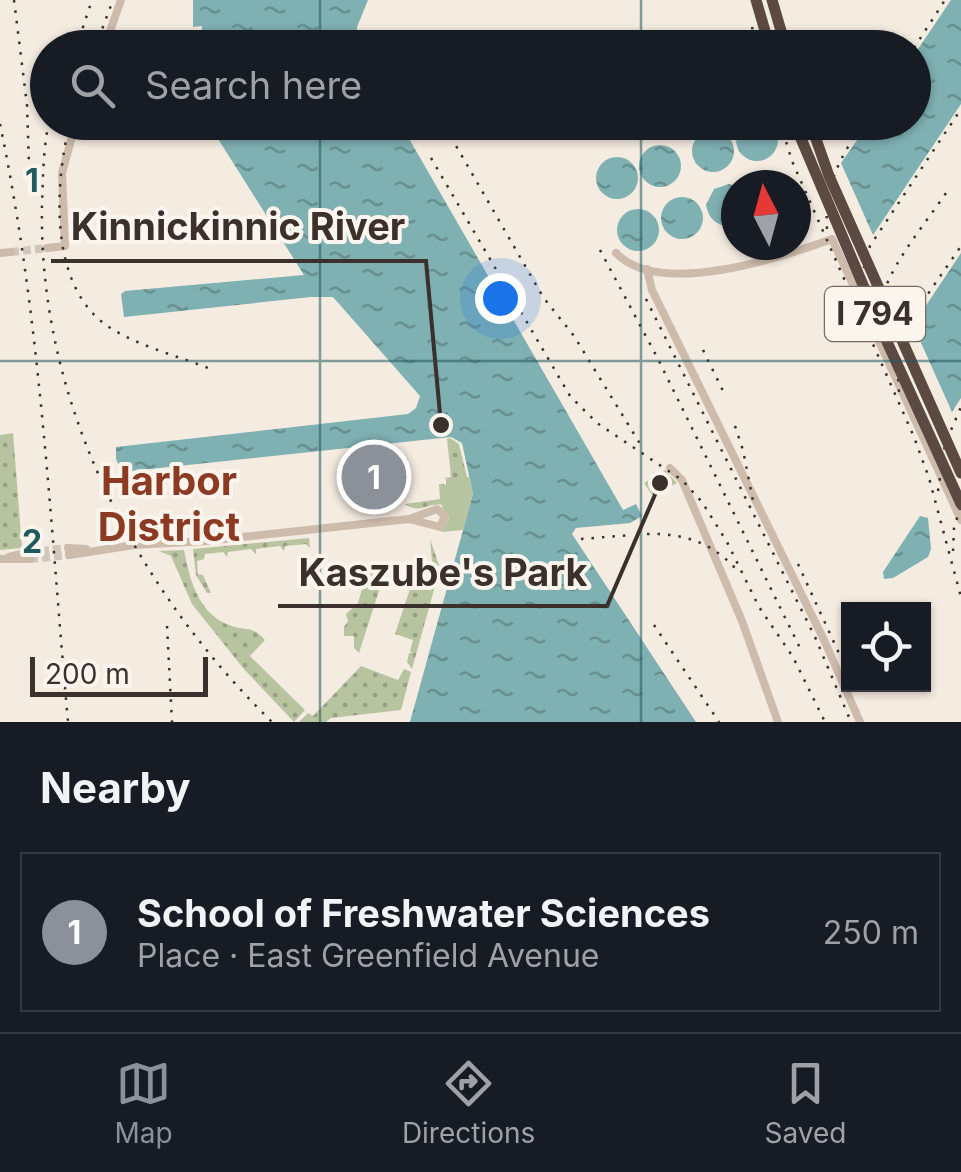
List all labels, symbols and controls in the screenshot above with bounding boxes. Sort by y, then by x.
search box [30,30,931,140]
icon: search [65,58,120,113]
text: Search here [145,62,362,108]
text: 1 [25,161,39,200]
north arrow [721,170,811,260]
callout: Kinnickinnic River [51,193,426,261]
text: Kinnickinnic River [71,203,405,249]
your location [475,273,526,324]
road number: I 794 [825,287,925,341]
pin: 1 [342,440,406,514]
district label: Harbor District [98,456,240,551]
text: 2 [22,522,42,561]
callout: Kaszube's Park [278,538,607,606]
text: Kaszube's Park [298,549,588,595]
map controls [841,602,931,692]
button: locate [841,602,931,692]
scale bar [30,652,208,696]
text: 200 m [45,657,130,691]
text: Nearby [40,762,191,813]
text: School of Freshwater Sciences [137,890,710,936]
text: 1 [68,913,81,952]
text: 250 m [823,913,919,952]
text: Place · East Greenfield Avenue [137,936,599,975]
tab: Map [115,1056,173,1150]
tab: Directions [402,1056,535,1150]
tab: Saved [764,1056,846,1150]

